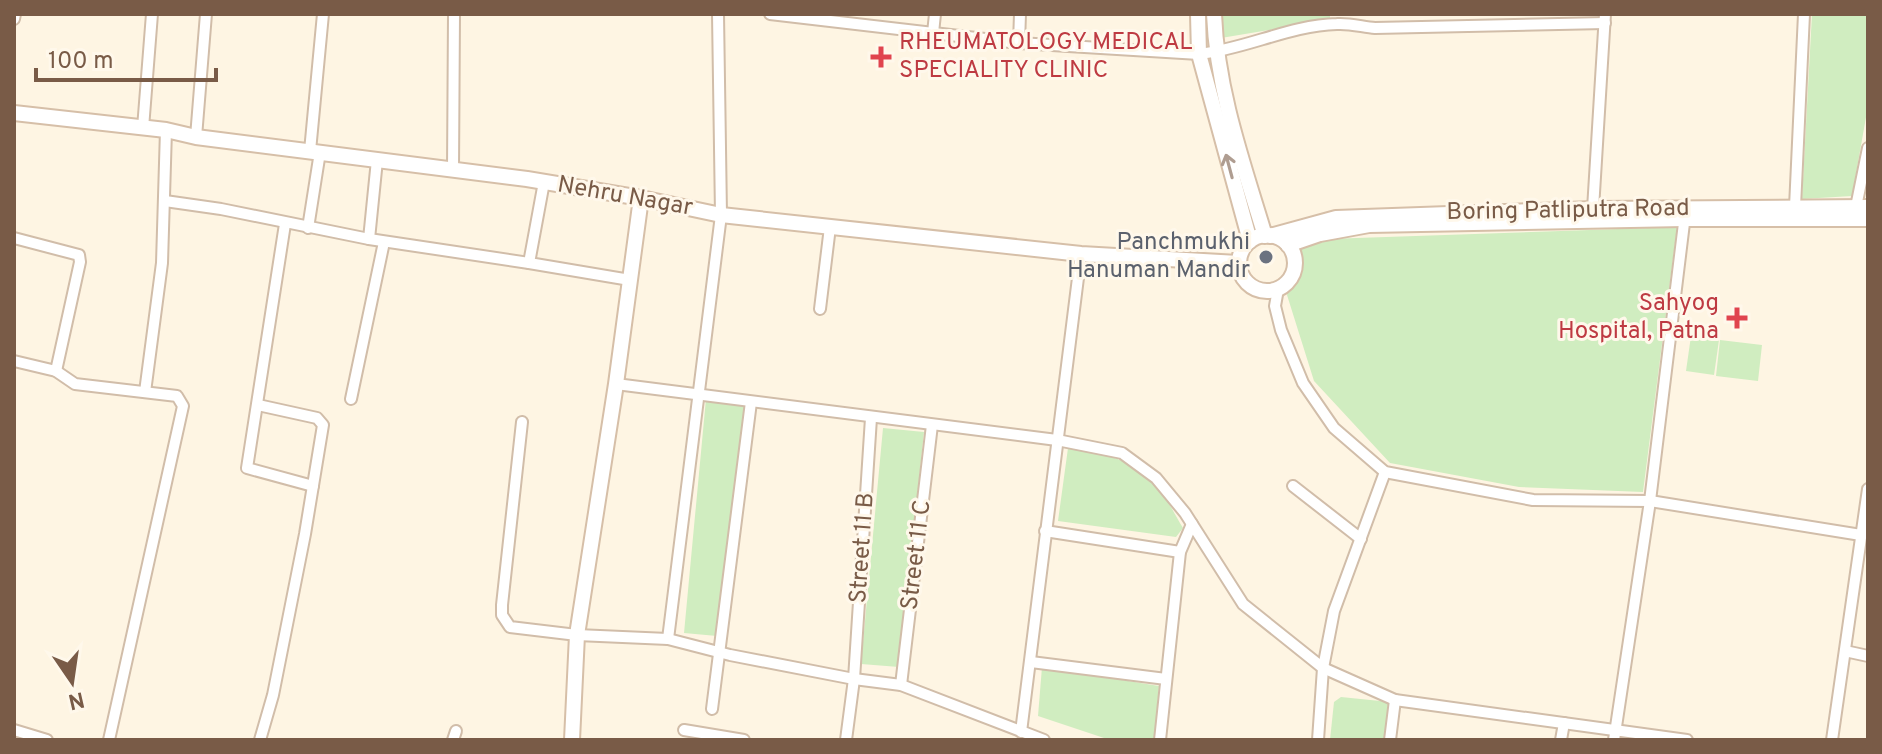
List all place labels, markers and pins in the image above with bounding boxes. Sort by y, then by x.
place label: RHEUMATOLOGY MEDICAL SPECIALITY CLINIC [899,28,1193,86]
marker: RHEUMATOLOGY MEDICAL SPECIALITY CLINIC [870,46,892,68]
place label: Panchmukhi Hanuman Mandir [1067,228,1250,286]
marker: Panchmukhi Hanuman Mandir [1257,248,1275,266]
place label: Sahyog Hospital, Patna [1558,289,1719,347]
marker: Sahyog Hospital, Patna [1726,307,1748,329]

